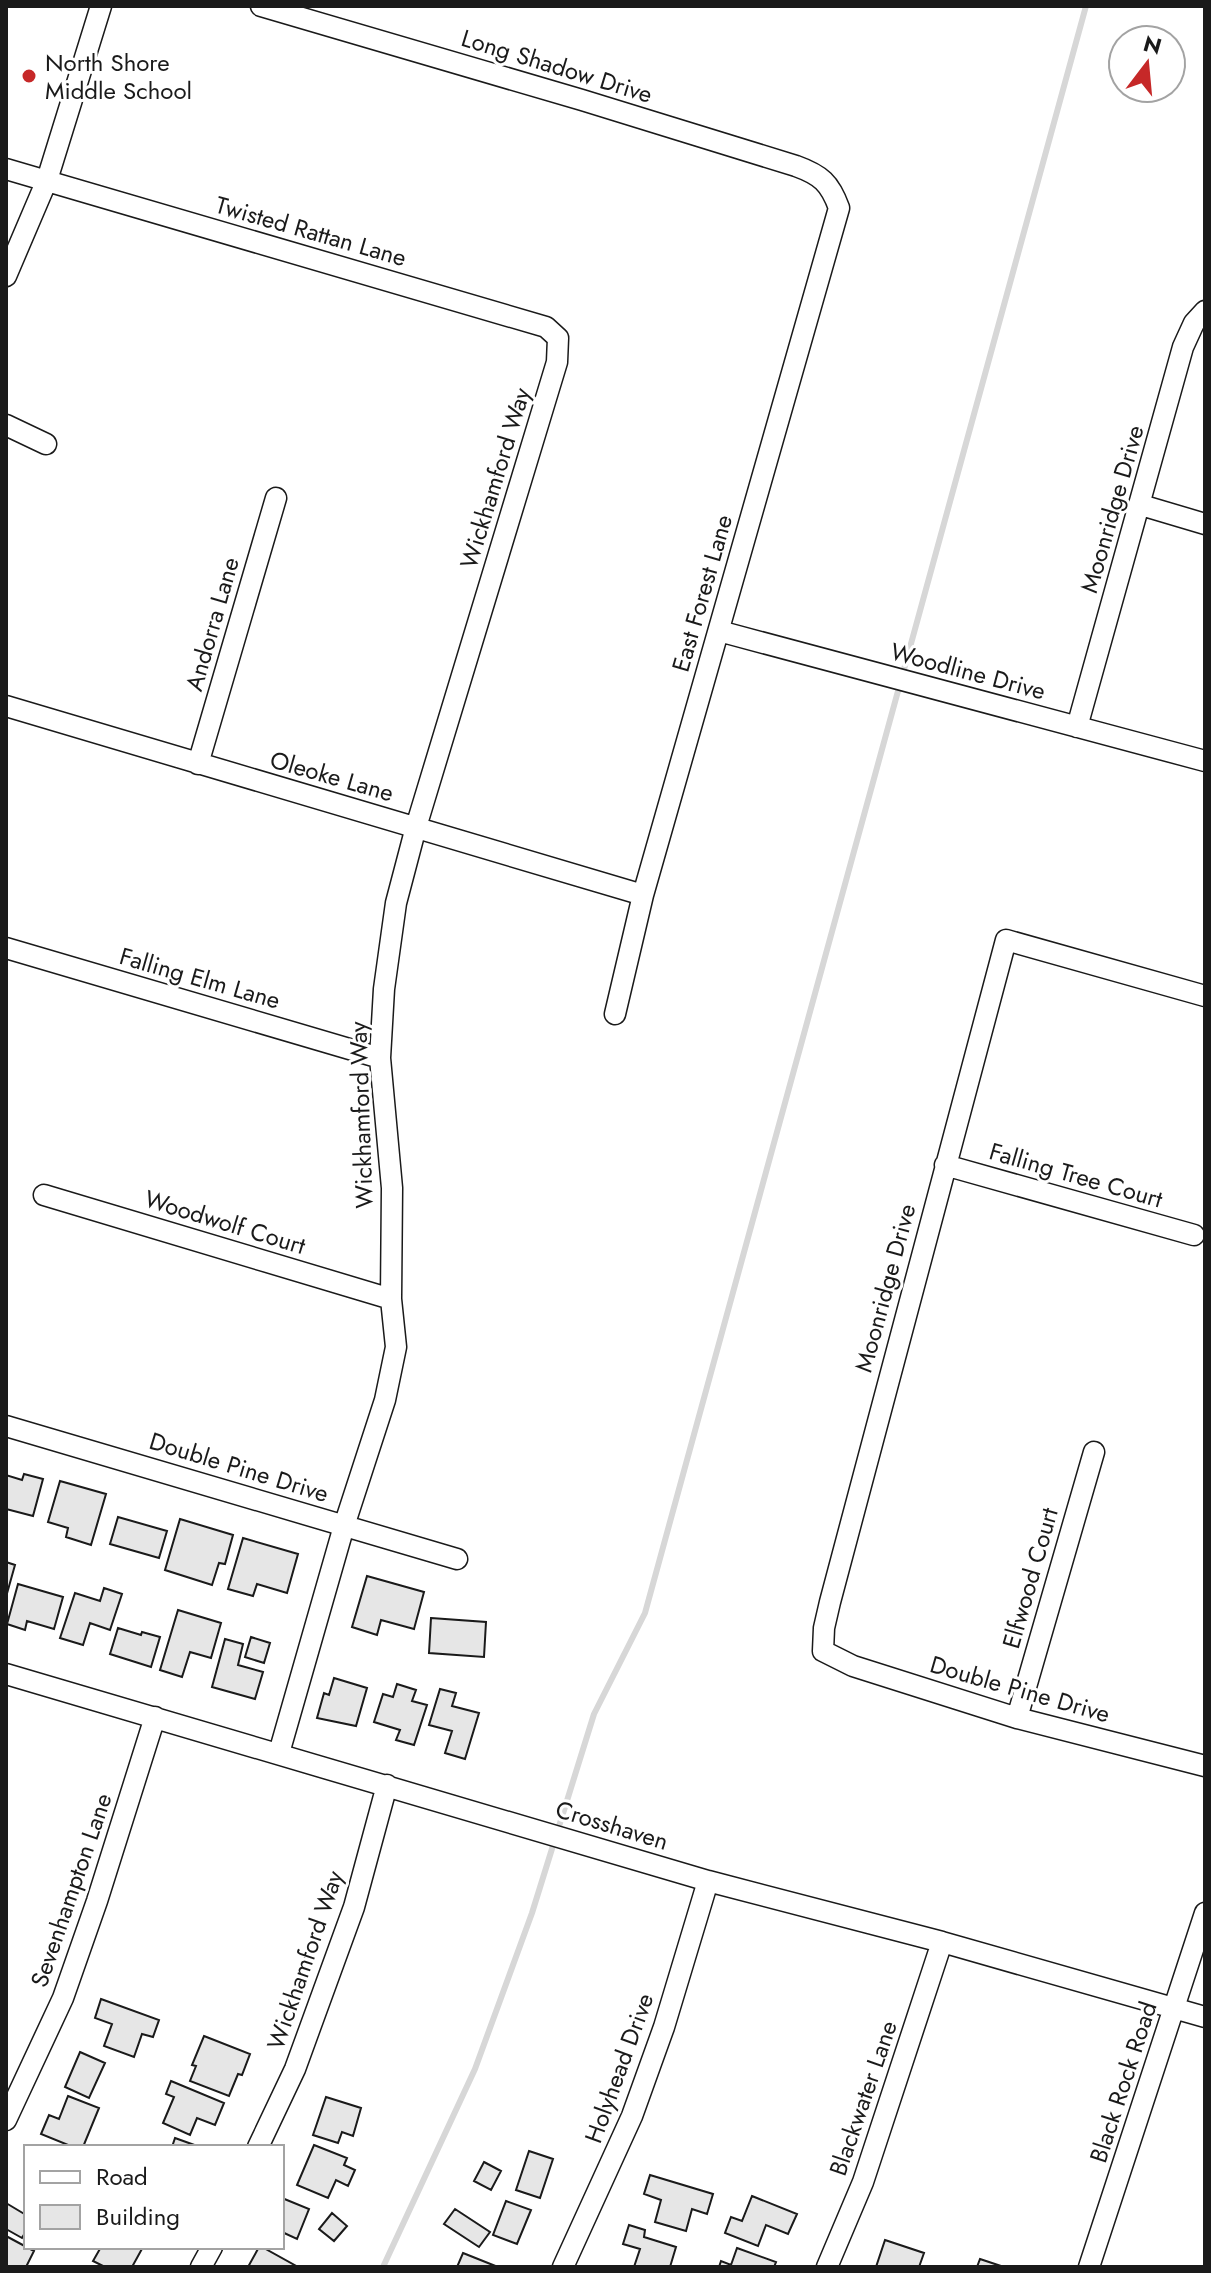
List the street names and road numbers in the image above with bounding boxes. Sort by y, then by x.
street label: Long Shadow Drive [457,20,657,112]
street label: Twisted Rattan Lane [212,187,410,275]
street label: Wickhamford Way [451,383,539,573]
street label: Moonridge Drive [1071,421,1153,597]
street label: East Forest Lane [663,510,741,676]
street label: Andorra Lane [176,553,248,695]
street label: Woodline Drive [887,634,1049,708]
street label: Oleoke Lane [266,742,398,810]
street label: Falling Elm Lane [116,938,284,1018]
street label: Wickhamford Way [340,1020,382,1209]
street label: Falling Tree Court [985,1134,1167,1217]
street label: Woodwolf Court [140,1181,310,1263]
street label: Moonridge Drive [846,1200,924,1376]
street label: Double Pine Drive [145,1423,333,1511]
street label: Elfwood Court [993,1503,1067,1652]
street label: Double Pine Drive [926,1647,1114,1731]
street label: Sevenhampton Lane [21,1788,121,1992]
street label: Crosshaven [551,1791,673,1859]
street label: Wickhamford Way [258,1865,352,2054]
street label: Holyhead Drive [576,1988,662,2148]
street label: Black Rock Road [1081,1997,1165,2167]
street label: Blackwater Lane [820,2016,906,2180]

